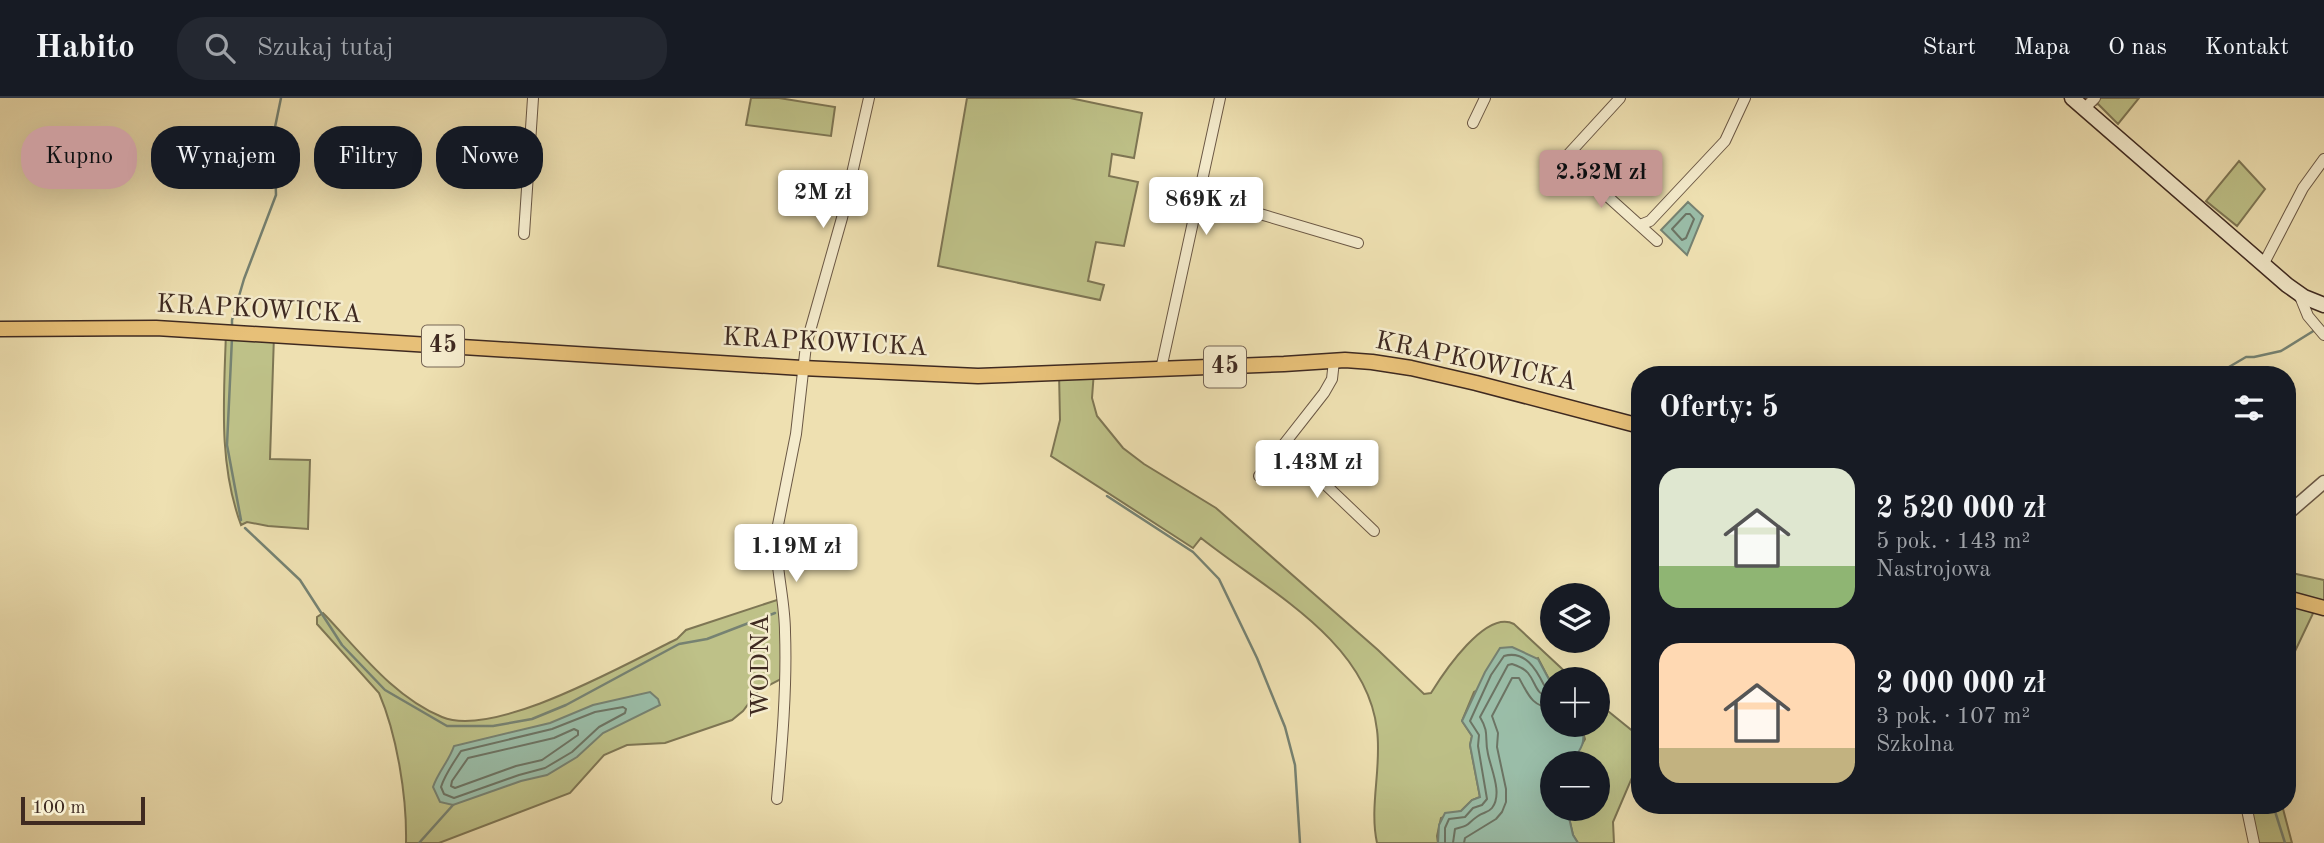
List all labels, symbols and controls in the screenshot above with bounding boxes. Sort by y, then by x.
search box [177,17,667,80]
icon: search [201,29,239,67]
text: Habito [35,32,135,65]
text: Szukaj tutaj [257,35,393,61]
text: Start [1922,36,1976,60]
text: Mapa [2014,36,2070,60]
text: O nas [2108,36,2167,60]
text: Kontakt [2205,36,2289,60]
chip: Kupno [21,126,137,189]
chip: Wynajem [151,126,300,189]
chip: Filtry [314,126,422,189]
chip: Nowe [436,126,543,189]
pin: 2.52M zł [1529,150,1673,210]
text: 2.52M zł [1555,161,1647,184]
pin: 2M zł [774,170,872,230]
pin: 869K zł [1141,178,1271,237]
text: 2M zł [794,181,852,204]
text: 869K zł [1165,188,1247,211]
street label: KRAPKOWICKA [156,292,362,328]
street label: KRAPKOWICKA [722,325,928,361]
road number: 45 [422,326,464,366]
street label: KRAPKOWICKA [1373,328,1579,396]
road number: 45 [1204,346,1246,388]
icon: filters [2230,389,2268,427]
text: Oferty: 5 [1659,393,1779,423]
pin: 1.43M zł [1245,440,1389,500]
text: 1.43M zł [1271,451,1363,474]
text: 2 520 000 zł [1876,494,2046,524]
icon: home [1715,496,1799,580]
pin: 1.19M zł [724,524,868,584]
text: 5 pok. · 143 m² [1876,530,2030,553]
text: 1.19M zł [750,535,842,558]
text: Nastrojowa [1876,558,1991,581]
map controls [1540,583,1610,821]
button: layers [1540,583,1610,653]
street label: WODNA [748,614,774,718]
button: + [1540,667,1610,737]
text: 2 000 000 zł [1876,669,2046,699]
icon: home [1715,671,1799,755]
text: 3 pok. · 107 m² [1876,705,2030,728]
text: Szkolna [1876,733,1954,756]
button: − [1540,751,1610,821]
scale bar [21,794,145,826]
text: 100 m [32,799,85,818]

